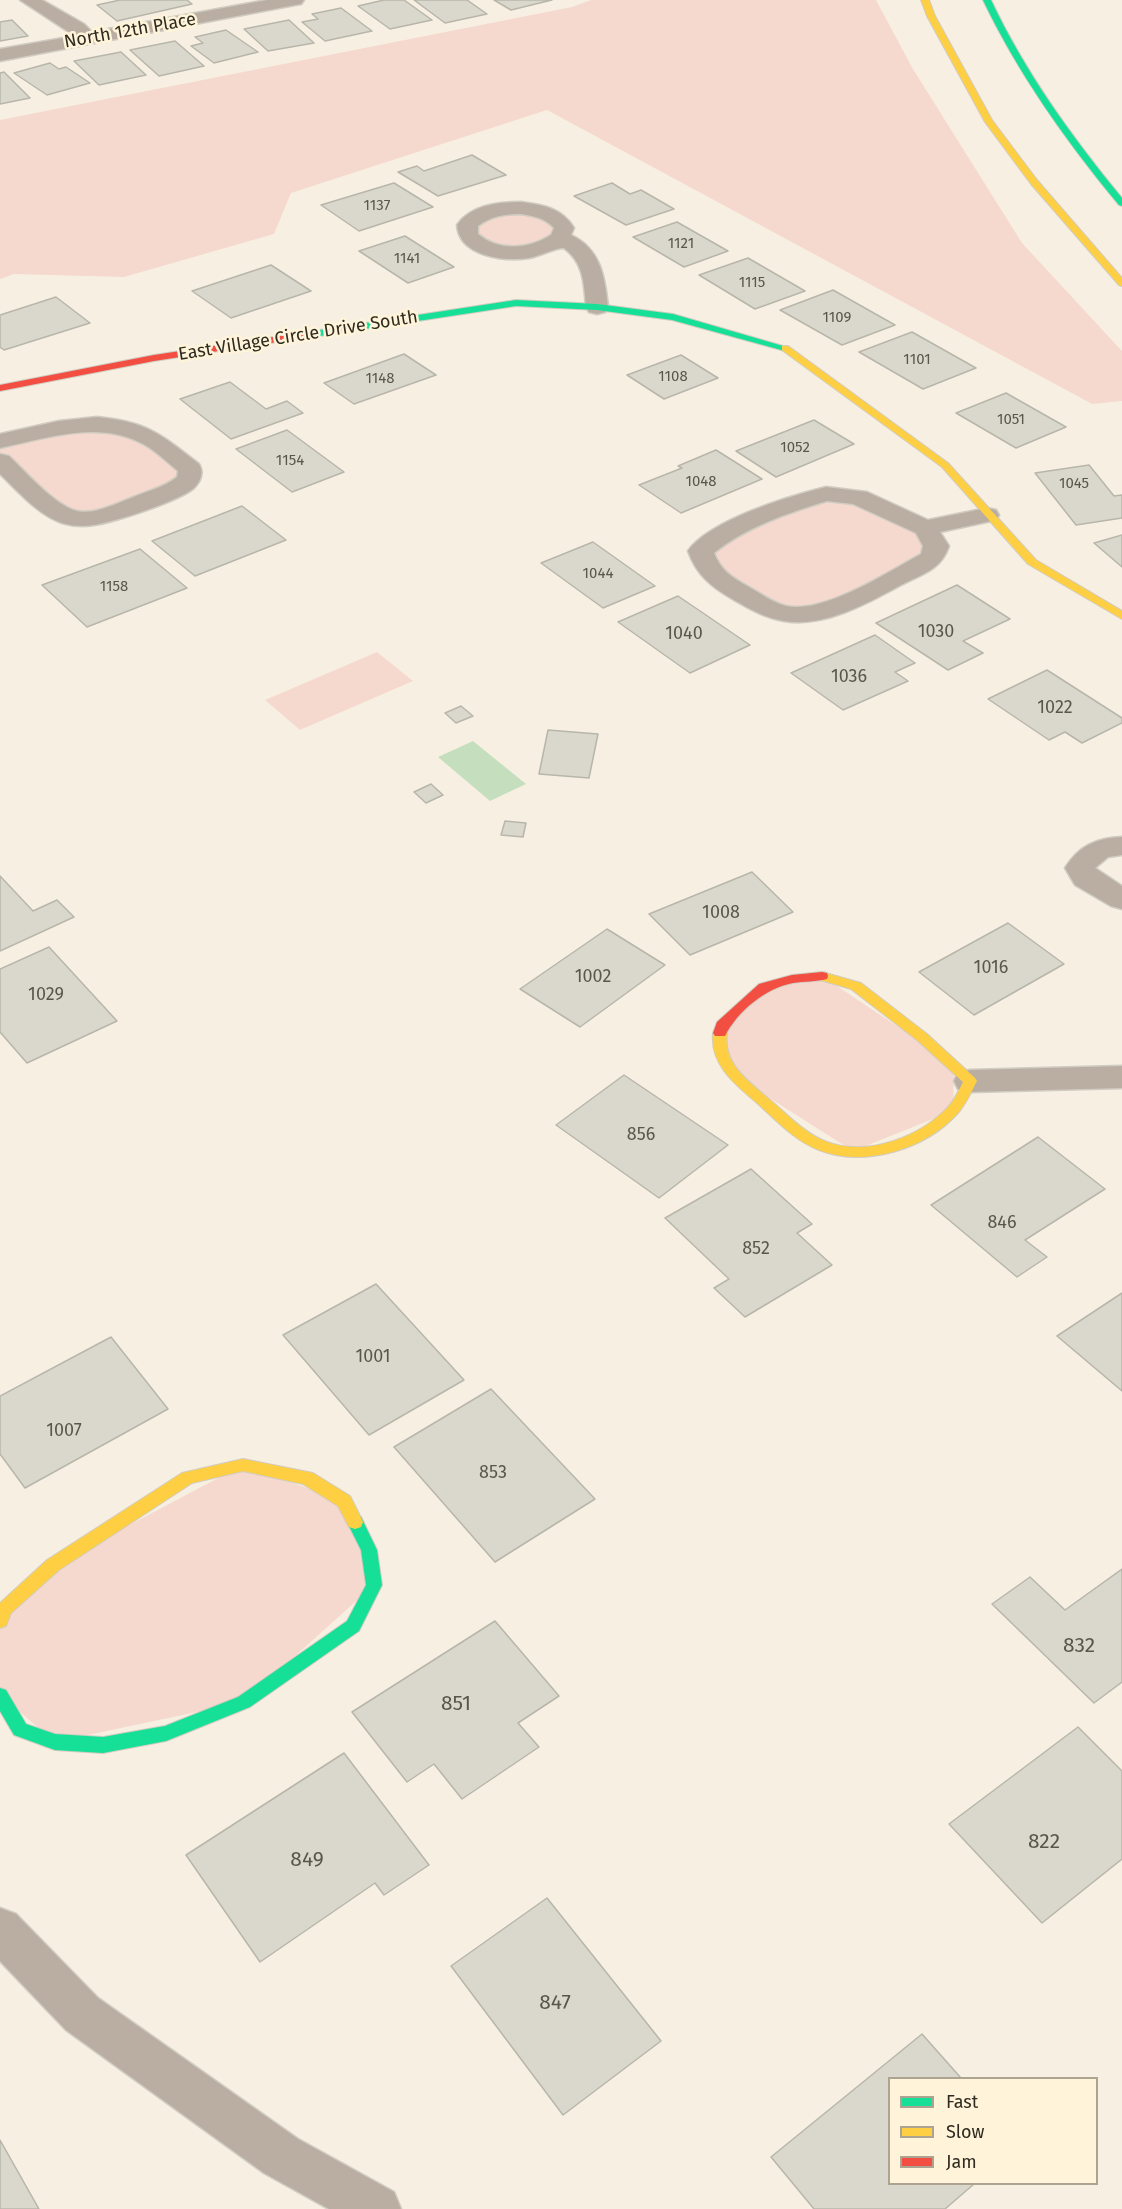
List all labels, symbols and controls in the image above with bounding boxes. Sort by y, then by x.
street label: North 12th Place [62,9,198,53]
house number: 1137 [364,197,390,215]
house number: 1121 [668,235,694,253]
house number: 1141 [394,250,420,268]
house number: 1115 [739,274,765,292]
street label: East Village Circle Drive South [177,306,419,366]
house number: 1109 [823,309,851,327]
house number: 1101 [903,351,931,369]
house number: 1108 [658,368,688,386]
house number: 1148 [365,370,395,388]
house number: 1051 [997,411,1025,429]
house number: 1052 [780,439,810,457]
house number: 1154 [276,452,304,470]
house number: 1048 [685,473,717,491]
house number: 1045 [1059,475,1089,493]
house number: 1044 [583,565,613,583]
house number: 1158 [100,578,128,596]
house number: 1030 [918,621,954,643]
house number: 1040 [665,623,703,645]
house number: 1036 [831,666,867,688]
house number: 1022 [1037,697,1073,719]
house number: 1008 [702,902,740,924]
house number: 1016 [974,957,1008,979]
house number: 1002 [575,966,611,988]
house number: 1029 [28,984,64,1006]
house number: 856 [627,1124,655,1146]
house number: 846 [987,1212,1017,1234]
house number: 852 [742,1238,770,1260]
house number: 1001 [355,1346,391,1368]
house number: 1007 [46,1420,82,1442]
house number: 853 [479,1462,507,1484]
house number: 832 [1063,1633,1095,1659]
house number: 851 [441,1691,471,1717]
house number: 822 [1028,1829,1060,1855]
house number: 849 [290,1847,324,1873]
house number: 847 [539,1990,571,2016]
legend [888,2077,1098,2185]
text: Fast [946,2091,978,2113]
text: Slow [946,2121,984,2143]
text: Jam [946,2151,977,2173]

